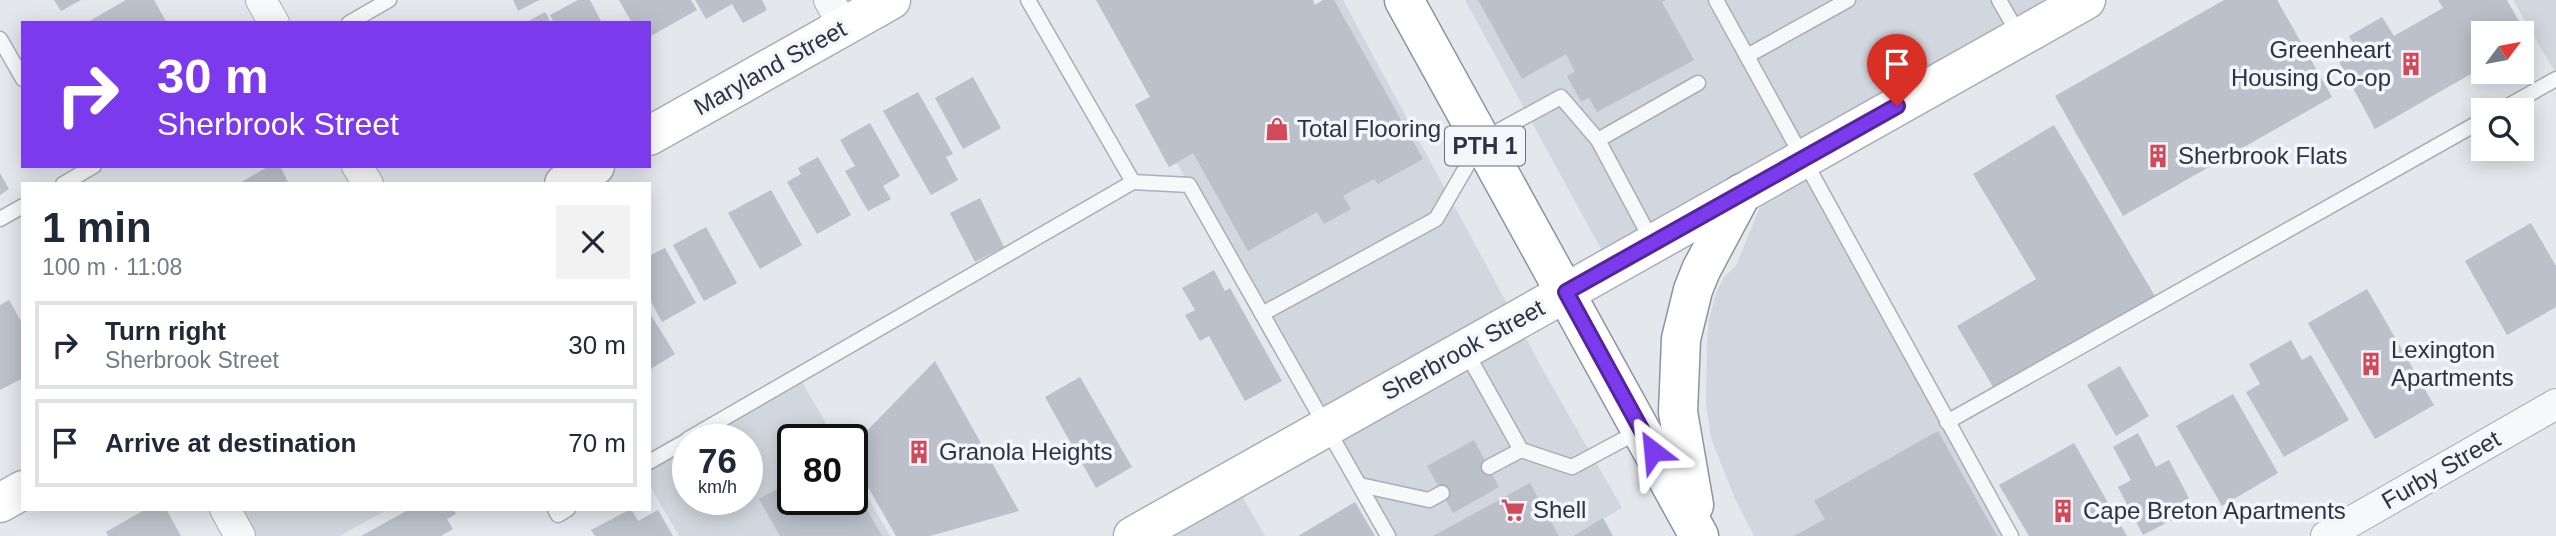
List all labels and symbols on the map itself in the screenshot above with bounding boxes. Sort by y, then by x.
street label: Maryland Street [689,15,851,120]
north arrow [2471,21,2534,84]
pin [1867,34,1927,106]
place label: Greenheart Housing Co-op [2231,36,2391,91]
building icon: Greenheart Housing Co-op [2397,50,2425,78]
shop icon: Total Flooring [1263,115,1291,143]
place label: Total Flooring [1297,115,1441,142]
road number: PTH 1 [1445,127,1525,166]
building icon: Sherbrook Flats [2144,142,2172,170]
place label: Sherbrook Flats [2178,142,2347,169]
street label: Sherbrook Street [1377,294,1549,405]
place label: Lexington Apartments [2391,336,2514,391]
building icon: Lexington Apartments [2357,350,2385,378]
position arrow [1616,414,1690,488]
speed limit sign: 80 [777,424,868,515]
street label: Furby Street [2377,425,2505,514]
building icon: Granola Heights [905,438,933,466]
place label: Granola Heights [939,438,1112,465]
supermarket icon: Shell [1499,496,1527,524]
place label: Shell [1533,496,1586,523]
building icon: Cape Breton Apartments [2049,497,2077,525]
place label: Cape Breton Apartments [2083,497,2346,524]

